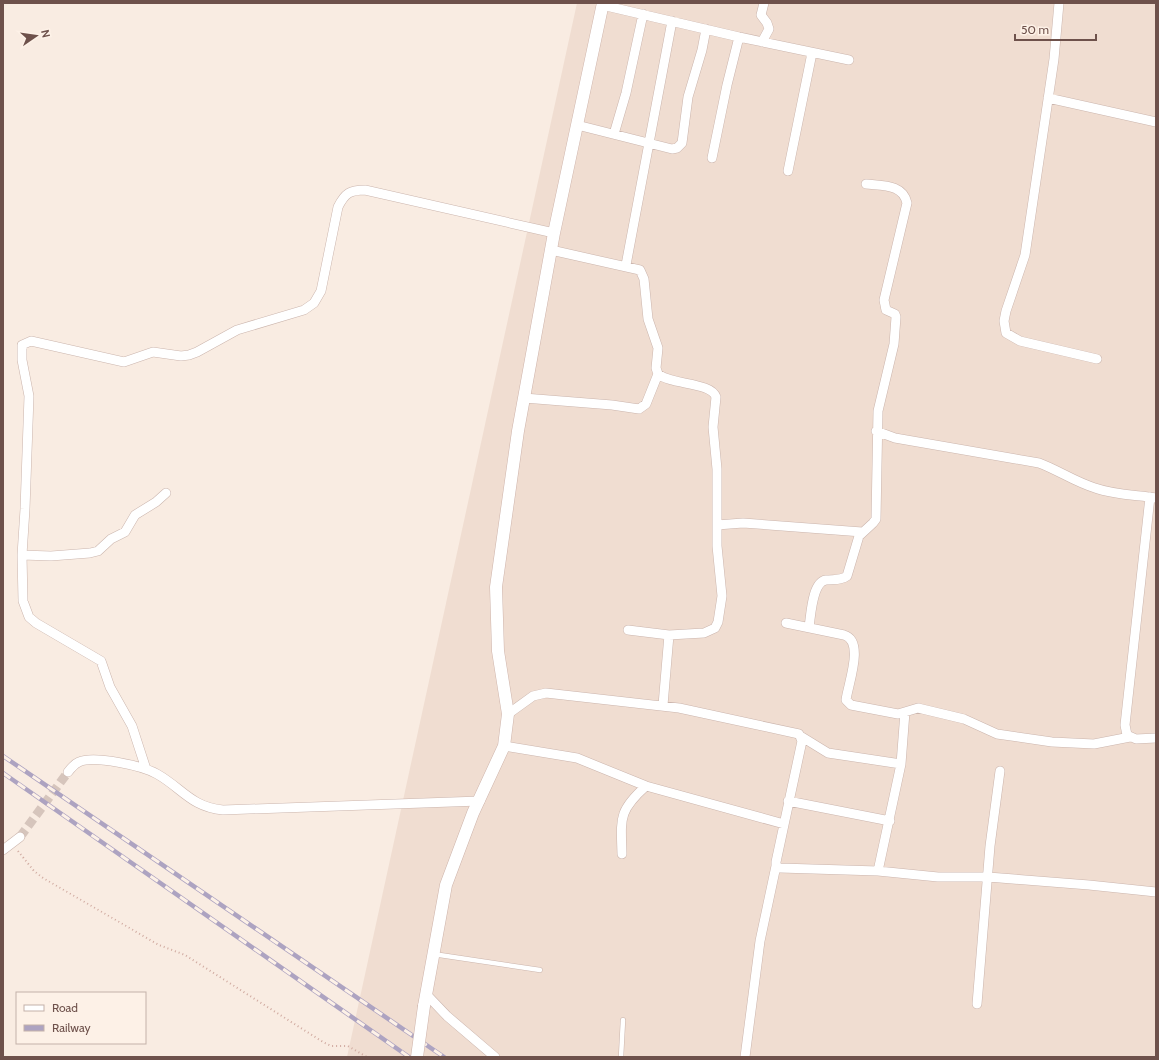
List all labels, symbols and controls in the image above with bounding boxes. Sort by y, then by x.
north arrow [16,16,56,56]
scale bar [1015,16,1096,42]
text: 50 m [1021,22,1049,37]
text: N [38,28,53,39]
legend [16,992,146,1044]
text: Road [52,1000,78,1015]
text: Railway [52,1020,90,1035]

